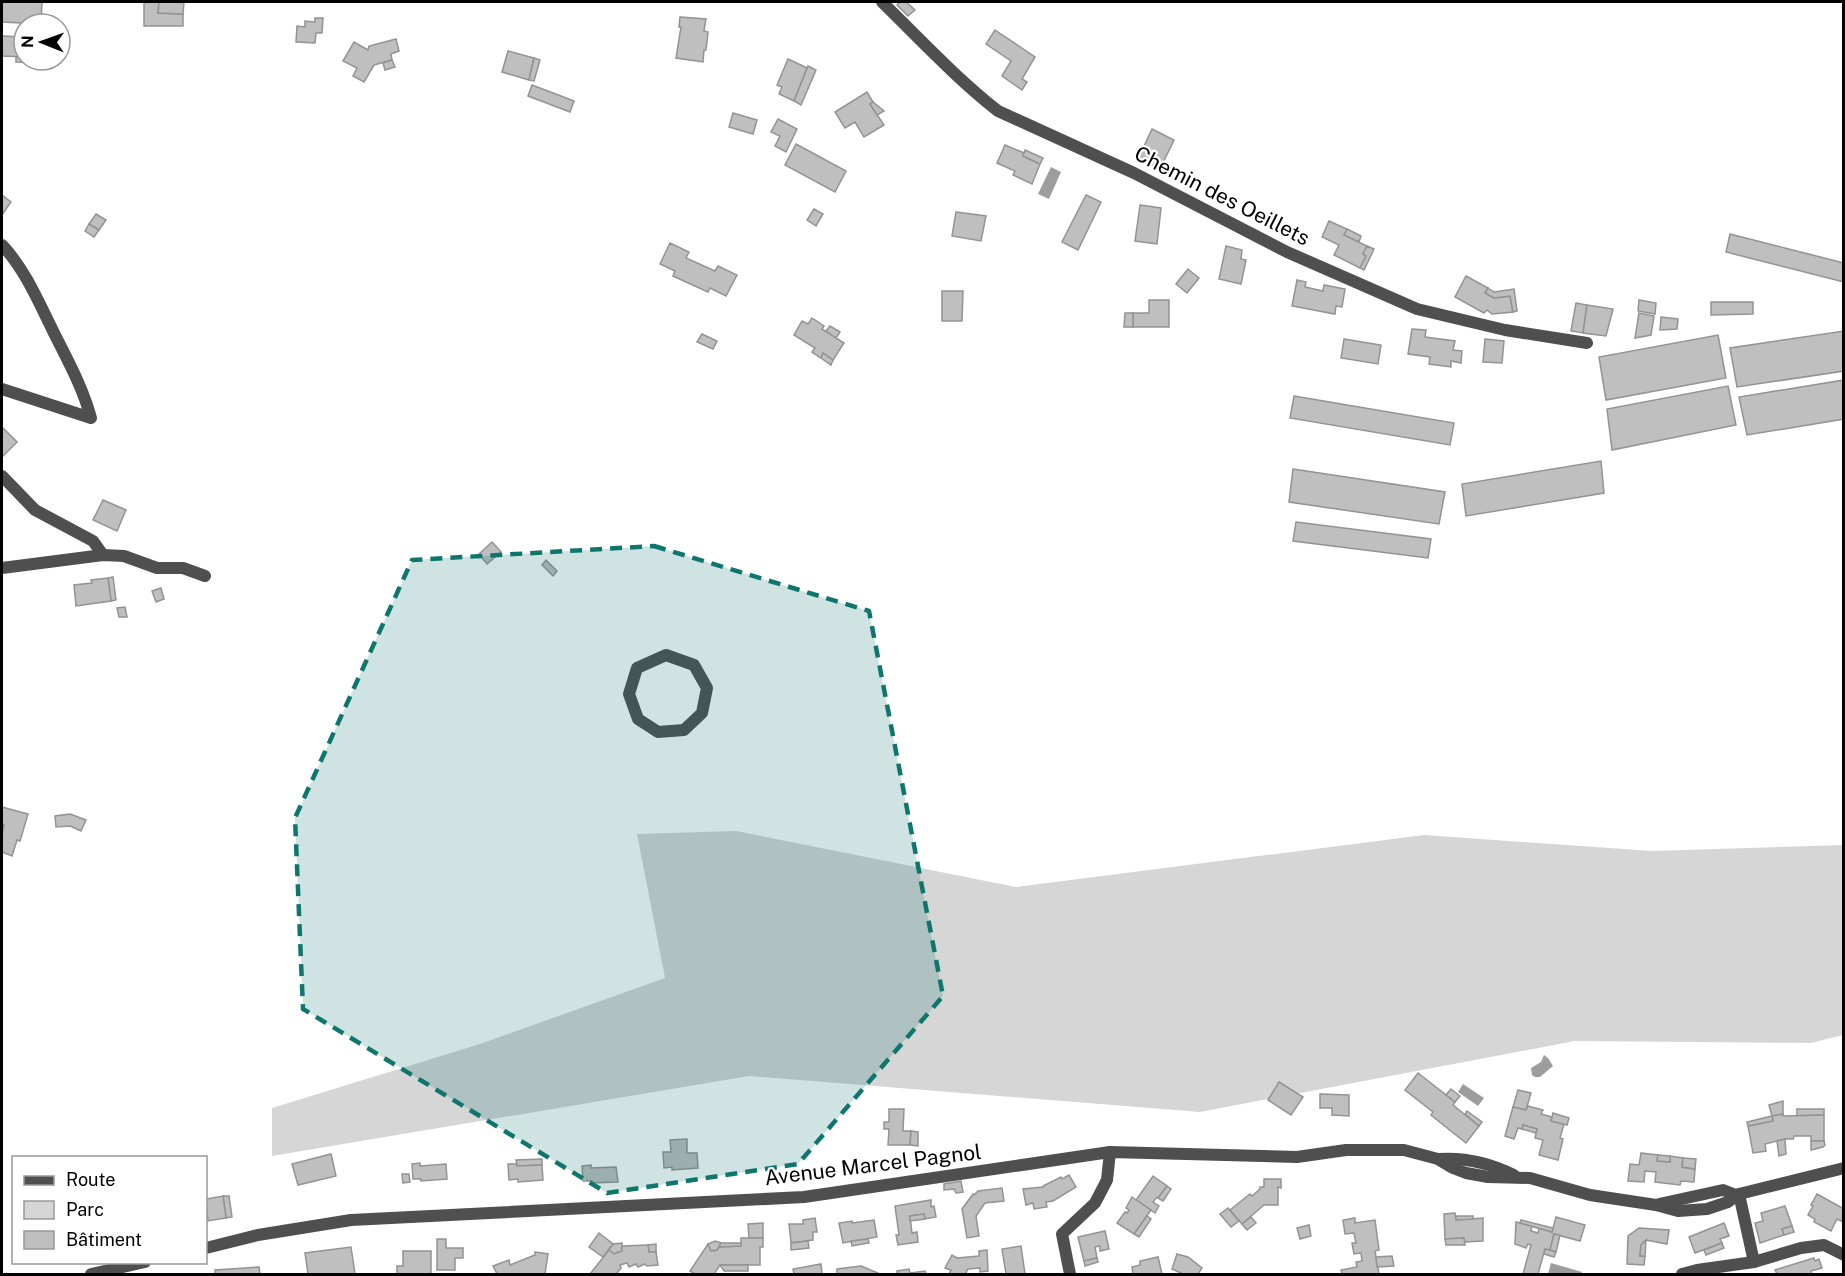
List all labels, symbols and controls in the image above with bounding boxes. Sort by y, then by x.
north arrow [12,12,72,72]
text: N [18,35,37,48]
street label: Chemin des Oeillets [1130,140,1314,251]
street label: Avenue Marcel Pagnol [763,1139,983,1190]
legend [12,1156,207,1264]
text: Route [66,1169,115,1190]
text: Parc [66,1199,104,1220]
text: Bâtiment [66,1229,142,1250]

